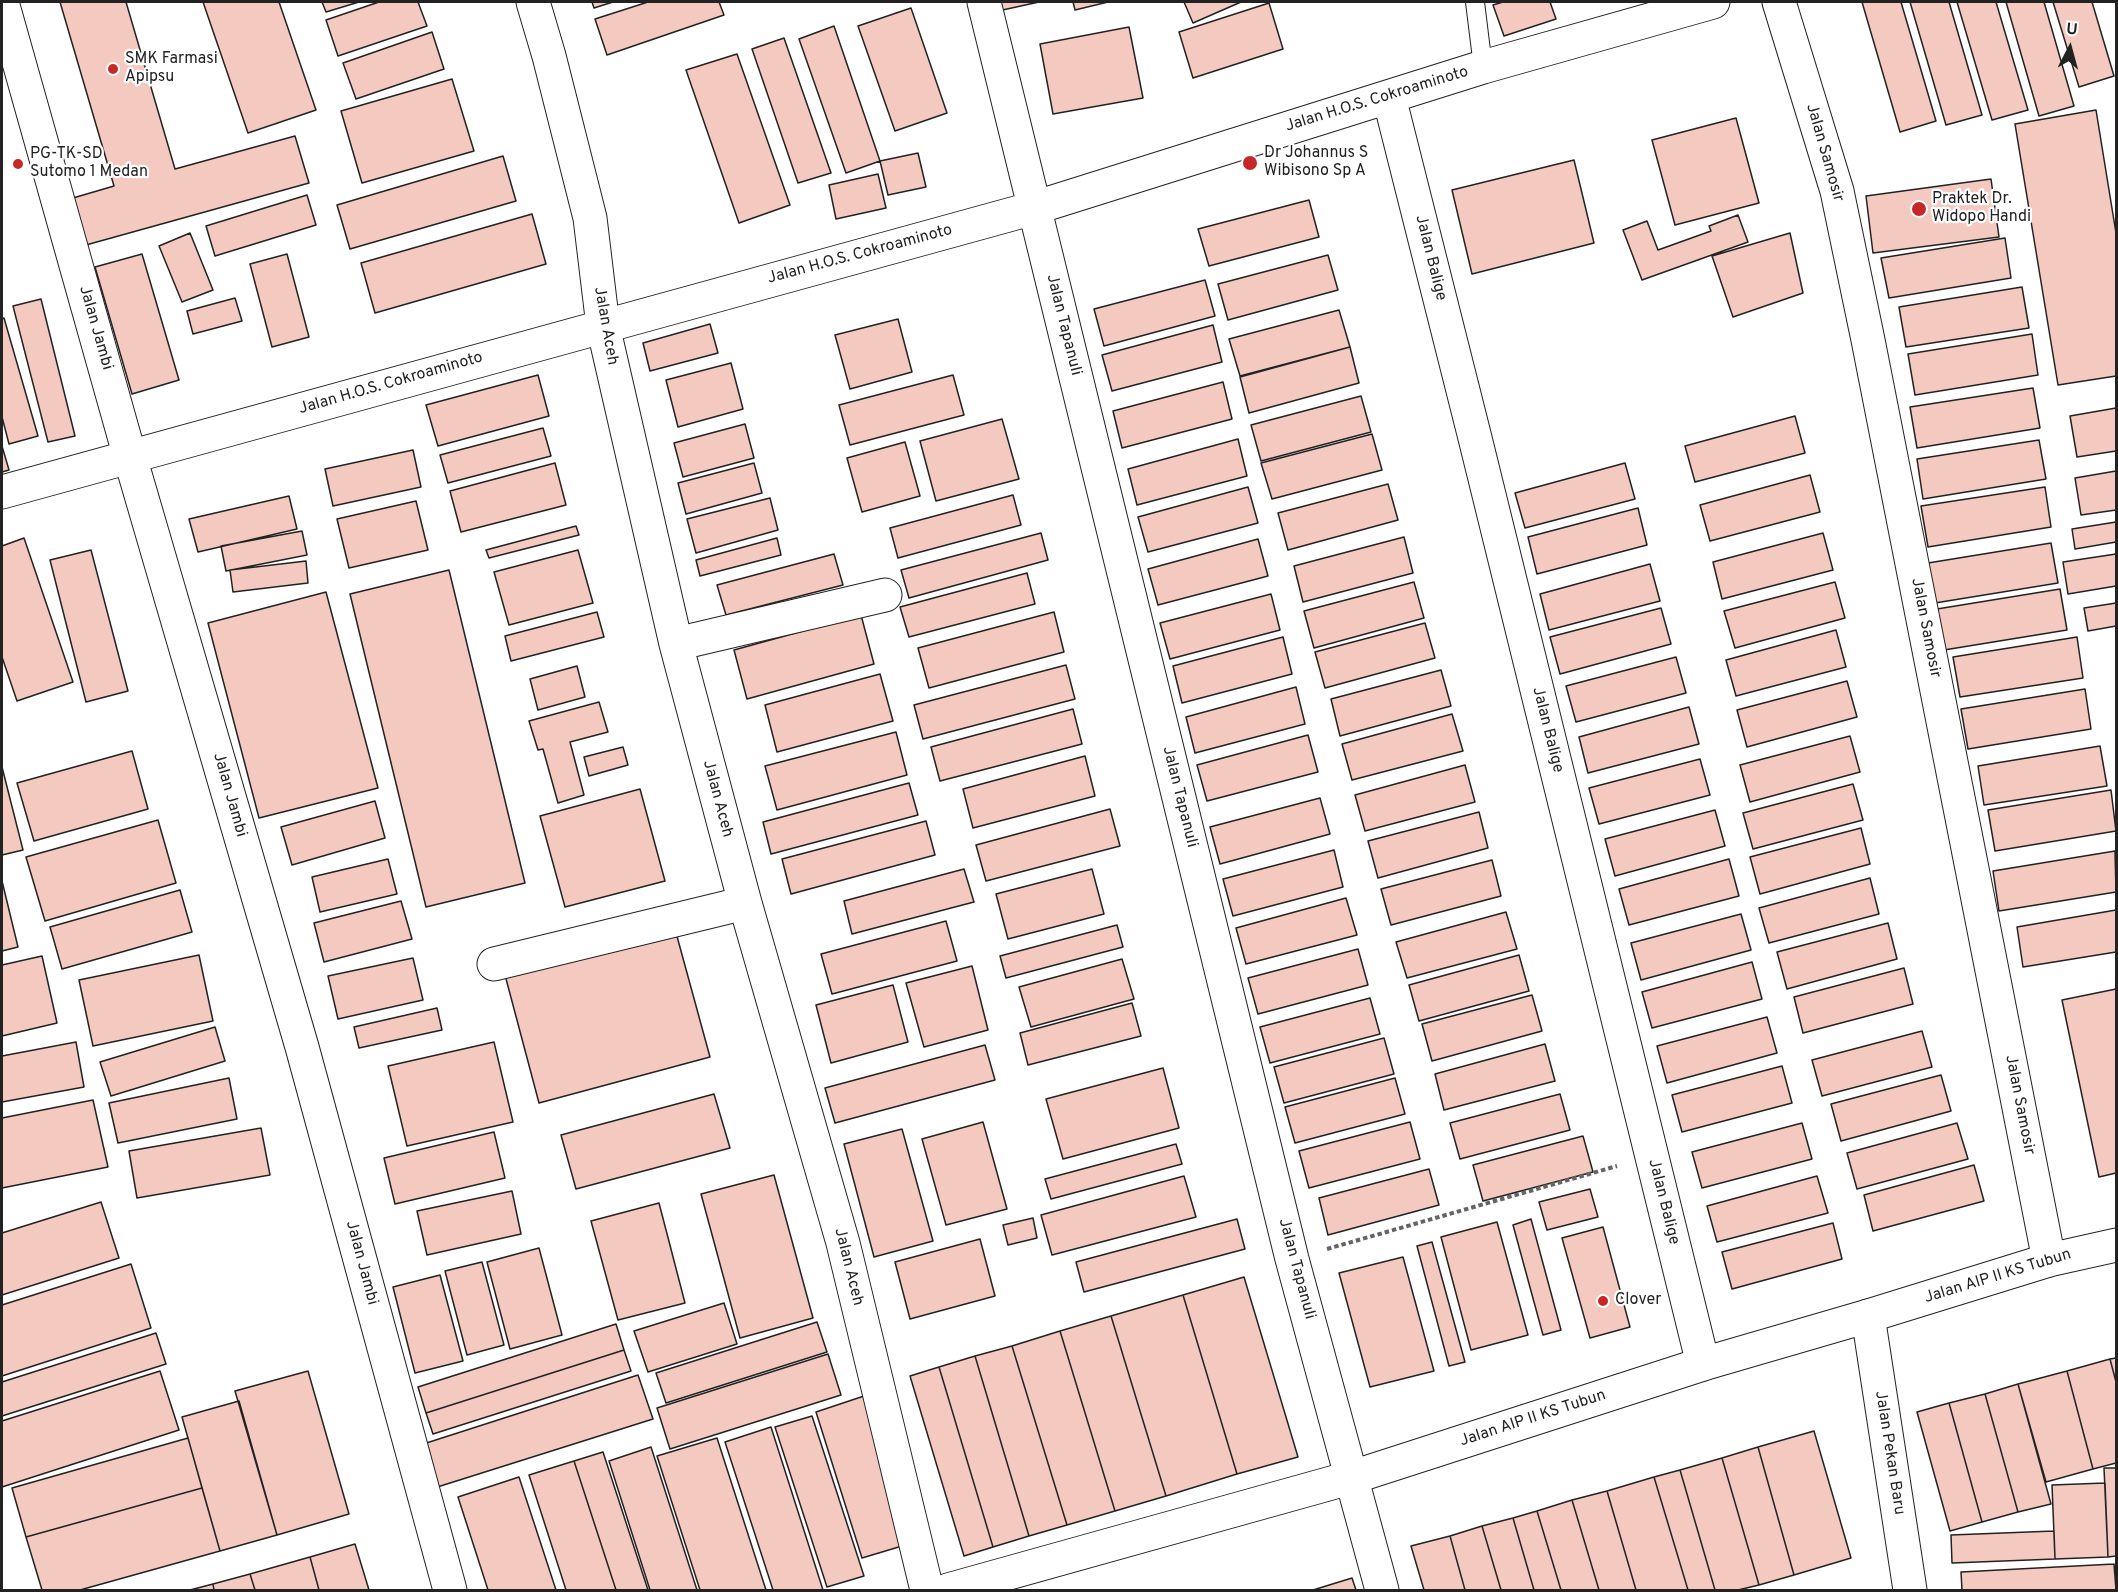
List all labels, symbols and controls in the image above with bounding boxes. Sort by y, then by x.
north arrow [2040,18,2100,78]
text: U [2065,20,2079,41]
place label: SMK Farmasi Apipsu [125,50,218,88]
marker: SMK Farmasi Apipsu [106,62,120,76]
street label: Jalan H.O.S. Cokroaminoto [1283,63,1471,137]
street label: Jalan Samosir [1801,102,1847,204]
place label: Dr Johannus S Wibisono Sp A [1264,144,1368,182]
place label: PG-TK-SD Sutomo 1 Medan [30,145,148,183]
marker: Dr Johannus S Wibisono Sp A [1241,154,1259,172]
marker: PG-TK-SD Sutomo 1 Medan [11,157,25,171]
place label: Praktek Dr. Widopo Handi [1932,190,2031,228]
marker: Praktek Dr. Widopo Handi [1910,200,1928,218]
street label: Jalan Balige [1410,213,1450,303]
street label: Jalan H.O.S. Cokroaminoto [766,221,954,289]
street label: Jalan Tapanuli [1041,272,1085,378]
street label: Jalan Jambi [74,284,116,372]
street label: Jalan Aceh [589,285,621,367]
street label: Jalan H.O.S. Cokroaminoto [297,349,485,419]
street label: Jalan Samosir [1906,576,1944,680]
street label: Jalan Balige [1527,685,1567,775]
street label: Jalan Tapanuli [1157,744,1201,850]
street label: Jalan Jambi [208,751,250,839]
street label: Jalan Aceh [697,758,737,840]
street label: Jalan Samosir [2000,1053,2038,1157]
street label: Jalan Balige [1643,1157,1683,1247]
street label: Jalan Tapanuli [1273,1216,1319,1322]
street label: Jalan Jambi [341,1219,381,1307]
street label: Jalan Aceh [829,1226,867,1308]
street label: Jalan AIP II KS Tubun [1922,1246,2074,1308]
place label: Clover [1615,1291,1661,1311]
marker: Clover [1596,1294,1610,1308]
street label: Jalan AIP II KS Tubun [1457,1386,1609,1452]
street label: Jalan Pekan Baru [1870,1390,1908,1516]

